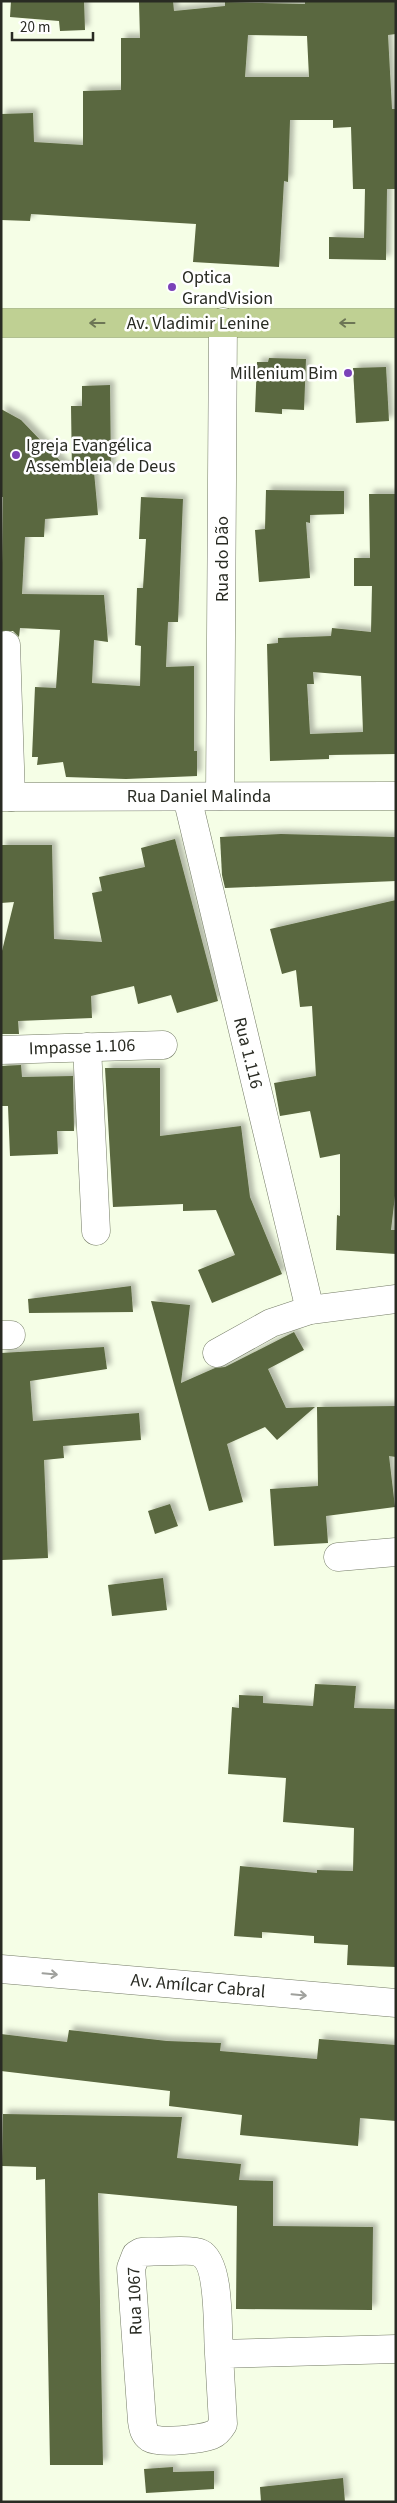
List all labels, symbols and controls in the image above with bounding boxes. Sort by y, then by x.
scale bar [12,10,94,42]
text: 20 m [20,17,50,38]
place label: Optica GrandVision [182,265,273,311]
marker: Optica GrandVision [166,281,178,293]
street label: Av. Vladimir Lenine [127,311,269,336]
one-way arrow [89,318,106,328]
one-way arrow [339,318,356,328]
place label: Millenium Bim [230,361,338,386]
marker: Millenium Bim [342,367,354,379]
place label: Igreja Evangélica Assembleia de Deus [26,433,176,479]
marker: Igreja Evangélica Assembleia de Deus [10,449,22,461]
street label: Rua do Dão [210,516,235,602]
street label: Rua Daniel Malinda [127,784,271,809]
street label: Rua 1.116 [227,1015,269,1091]
street label: Impasse 1.106 [28,1033,136,1061]
street label: Av. Amílcar Cabral [130,1968,266,2004]
one-way arrow [42,1969,58,1978]
one-way arrow [291,1990,307,1999]
street label: Rua 1067 [121,2266,149,2336]

